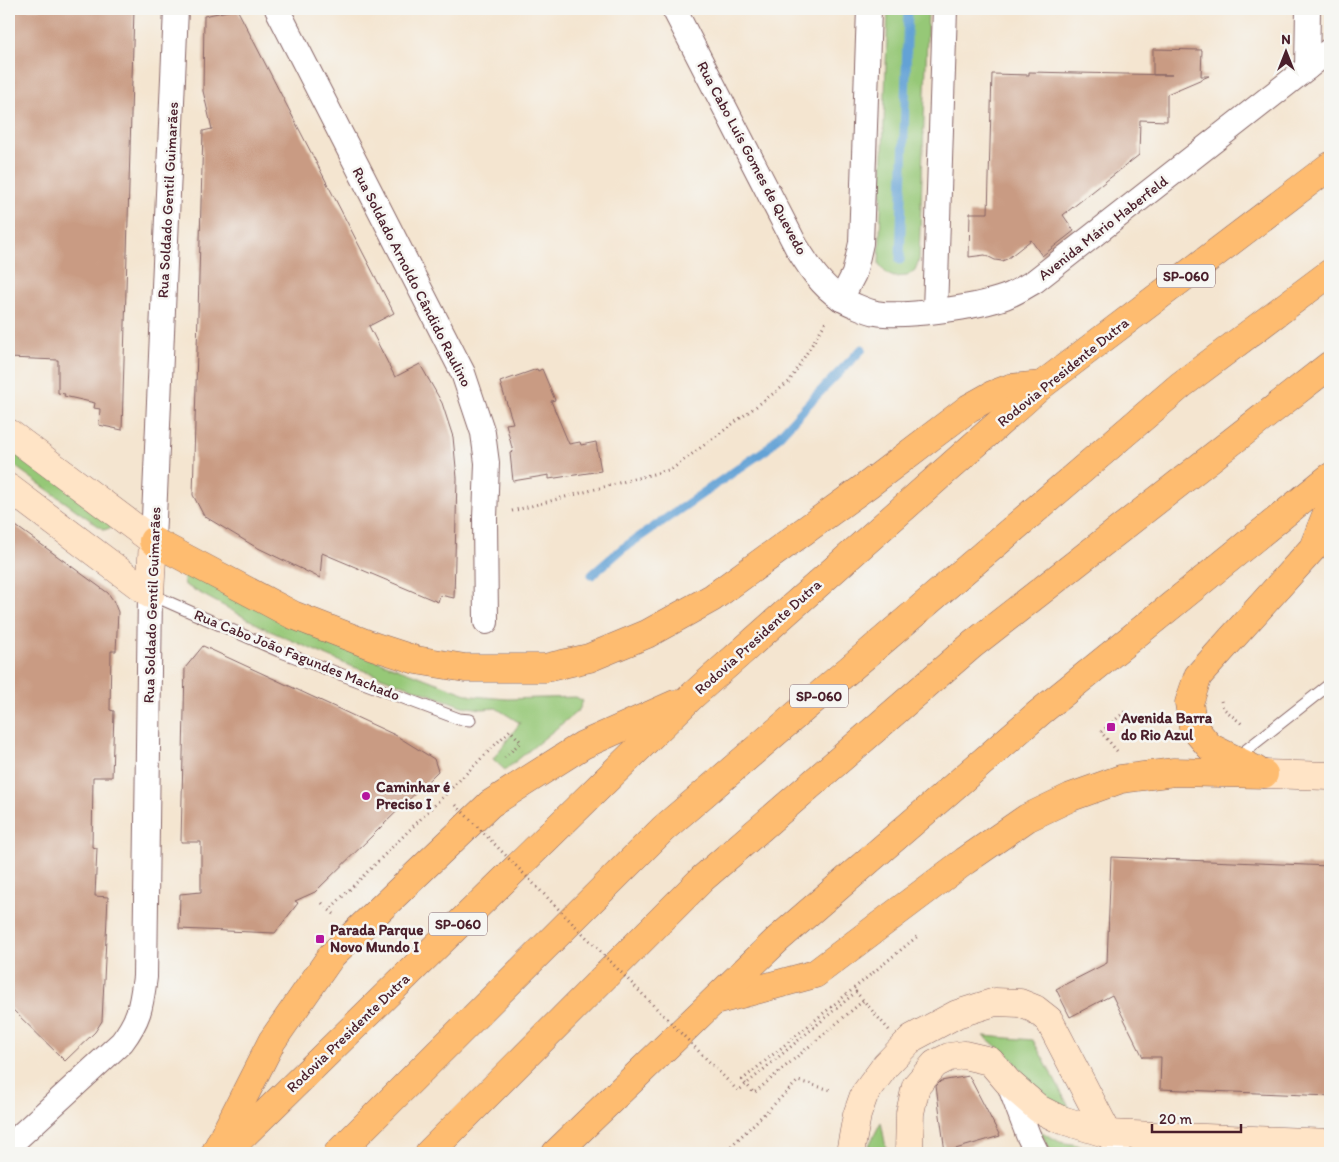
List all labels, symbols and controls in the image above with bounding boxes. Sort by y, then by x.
north arrow [1262,28,1312,78]
text: N [1281,31,1291,48]
street label: Rua Cabo Luís Gomes de Quevedo [693,58,811,258]
street label: Rua Soldado Gentil Guimarães [154,101,182,299]
street label: Rua Soldado Arnoldo Cândido Raulino [349,164,475,390]
street label: Avenida Mário Haberfeld [1035,172,1171,284]
road number: SP-060 [1157,264,1215,288]
street label: Rodovia Presidente Dutra [994,313,1133,431]
street label: Rua Soldado Gentil Guimarães [140,506,164,704]
street label: Rodovia Presidente Dutra [691,575,825,699]
street label: Rua Cabo João Fagundes Machado [192,605,402,705]
road number: SP-060 [790,684,848,708]
place label: Avenida Barra do Rio Azul [1120,709,1213,744]
marker: Avenida Barra do Rio Azul [1105,721,1117,733]
place label: Caminhar é Preciso I [376,778,450,813]
marker: Caminhar é Preciso I [360,790,372,802]
road number: SP-060 [429,912,487,936]
place label: Parada Parque Novo Mundo I [330,921,423,956]
marker: Parada Parque Novo Mundo I [314,933,326,945]
street label: Rodovia Presidente Dutra [283,969,413,1096]
scale bar [1152,1102,1240,1134]
text: 20 m [1159,1110,1193,1128]

